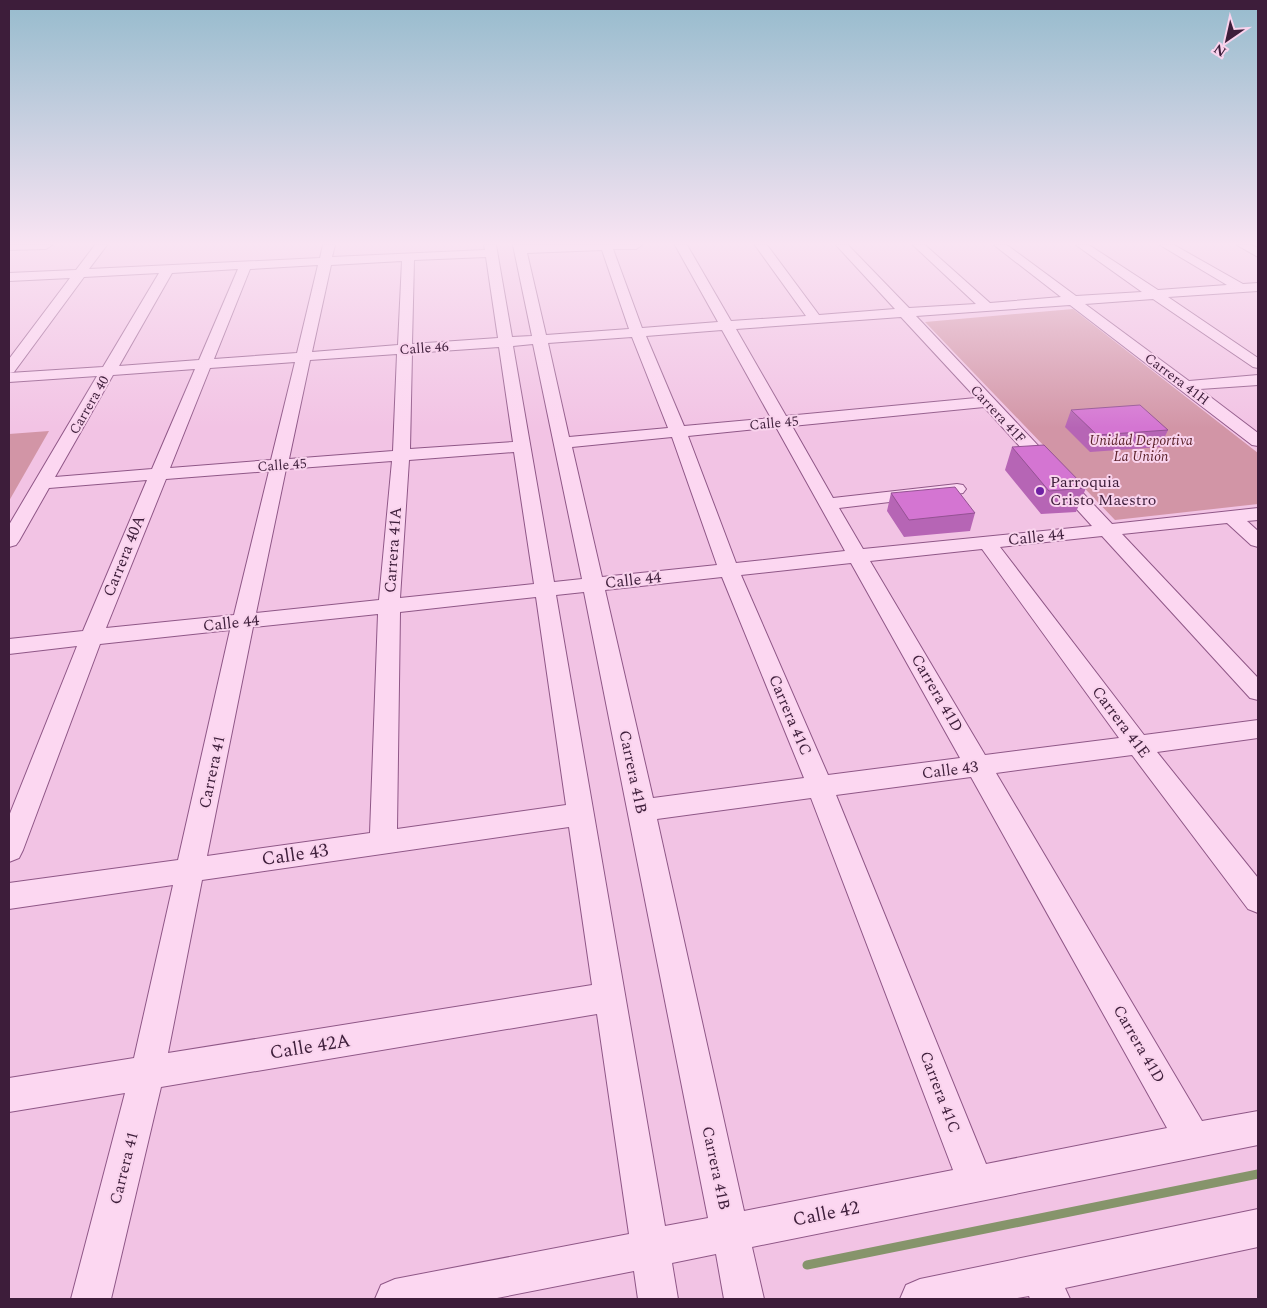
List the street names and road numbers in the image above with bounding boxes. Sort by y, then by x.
street label: Calle 46 [399,336,449,360]
street label: Carrera 41H [1140,348,1214,410]
street label: Carrera 40 [64,372,114,438]
street label: Carrera 41F [965,380,1031,448]
street label: Calle 45 [748,410,800,436]
street label: Calle 45 [257,453,307,477]
street label: Carrera 41A [378,506,408,594]
street label: Carrera 40A [97,512,151,600]
street label: Calle 44 [1007,522,1065,552]
street label: Calle 44 [604,565,662,595]
street label: Calle 44 [202,608,260,638]
street label: Carrera 41D [905,649,969,737]
street label: Carrera 41C [762,671,818,759]
street label: Carrera 41E [1086,681,1156,763]
street label: Carrera 41B [612,728,654,816]
street label: Carrera 41 [193,733,231,811]
street label: Calle 43 [920,755,980,785]
street label: Calle 43 [260,836,331,874]
street label: Carrera 41D [1107,1000,1171,1088]
street label: Calle 42A [268,1026,352,1068]
street label: Carrera 41C [913,1048,967,1136]
street label: Carrera 41B [695,1124,737,1212]
street label: Carrera 41 [103,1129,145,1207]
street label: Calle 42 [790,1193,862,1235]

